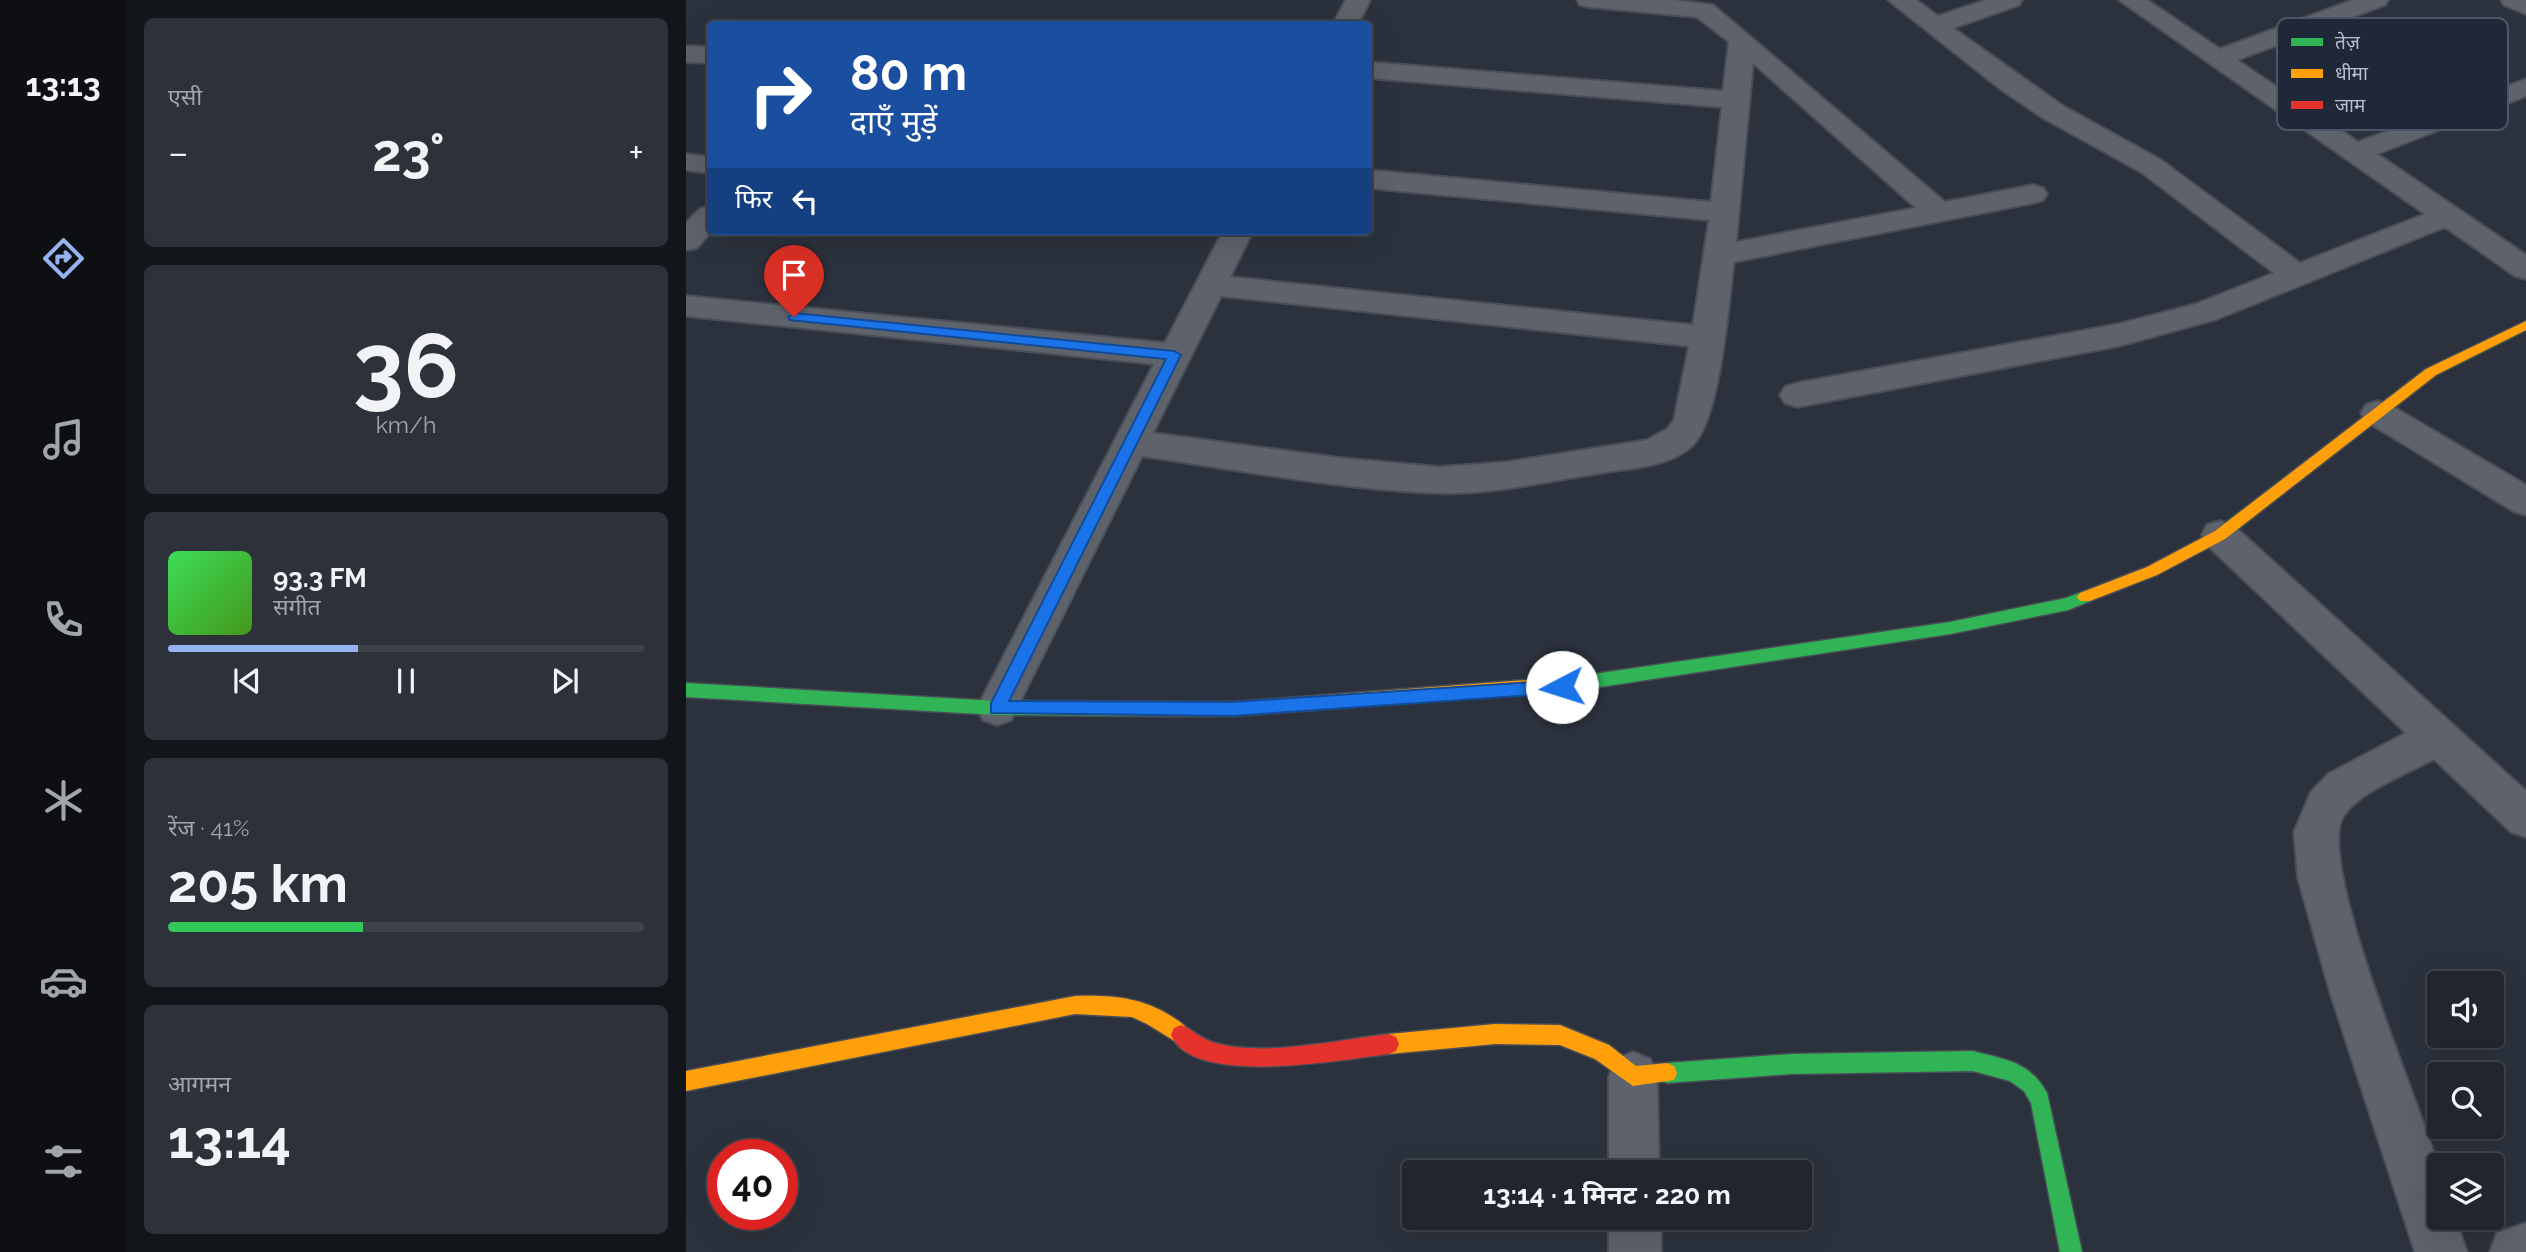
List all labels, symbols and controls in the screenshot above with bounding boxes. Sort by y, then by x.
legend [2277,18,2508,130]
text: तेज़ [2335,31,2361,53]
text: 80 m [850,44,967,101]
icon: right [735,49,826,140]
text: धीमा [2335,62,2369,84]
text: 13:13 [25,66,101,103]
text: एसी [168,83,202,110]
text: जाम [2335,94,2366,116]
text: दाएँ मुड़ें [850,103,937,140]
text: 23° [372,122,445,183]
text: − [168,130,188,175]
text: + [628,130,644,175]
icon: left [786,182,824,220]
text: फिर [735,184,772,214]
icon: directions [39,234,88,283]
pin [764,245,824,317]
icon: arrive [775,256,813,294]
text: 36 [353,312,459,419]
text: km/h [376,411,436,438]
icon: music [39,415,88,464]
text: 93.3 FM [273,563,367,593]
text: संगीत [273,593,321,620]
icon: phone [39,595,88,644]
position arrow [1525,650,1599,724]
icon: previous [228,662,266,700]
icon: pause [387,662,425,700]
icon: next [546,662,584,700]
icon: climate [39,776,88,825]
text: रेंज · 41% [168,814,249,841]
text: 205 km [168,853,348,914]
icon: car [39,957,88,1006]
map controls [2427,971,2504,1230]
button: sound [2427,971,2504,1048]
button: search [2427,1062,2504,1139]
text: आगमन [168,1070,231,1097]
text: 13:14 [168,1109,291,1170]
icon: filters [39,1137,88,1186]
speed limit sign: 40 [707,1139,798,1230]
button: layers [2427,1153,2504,1230]
text: 13:14 · 1 मिनट · 220 m [1483,1180,1731,1210]

